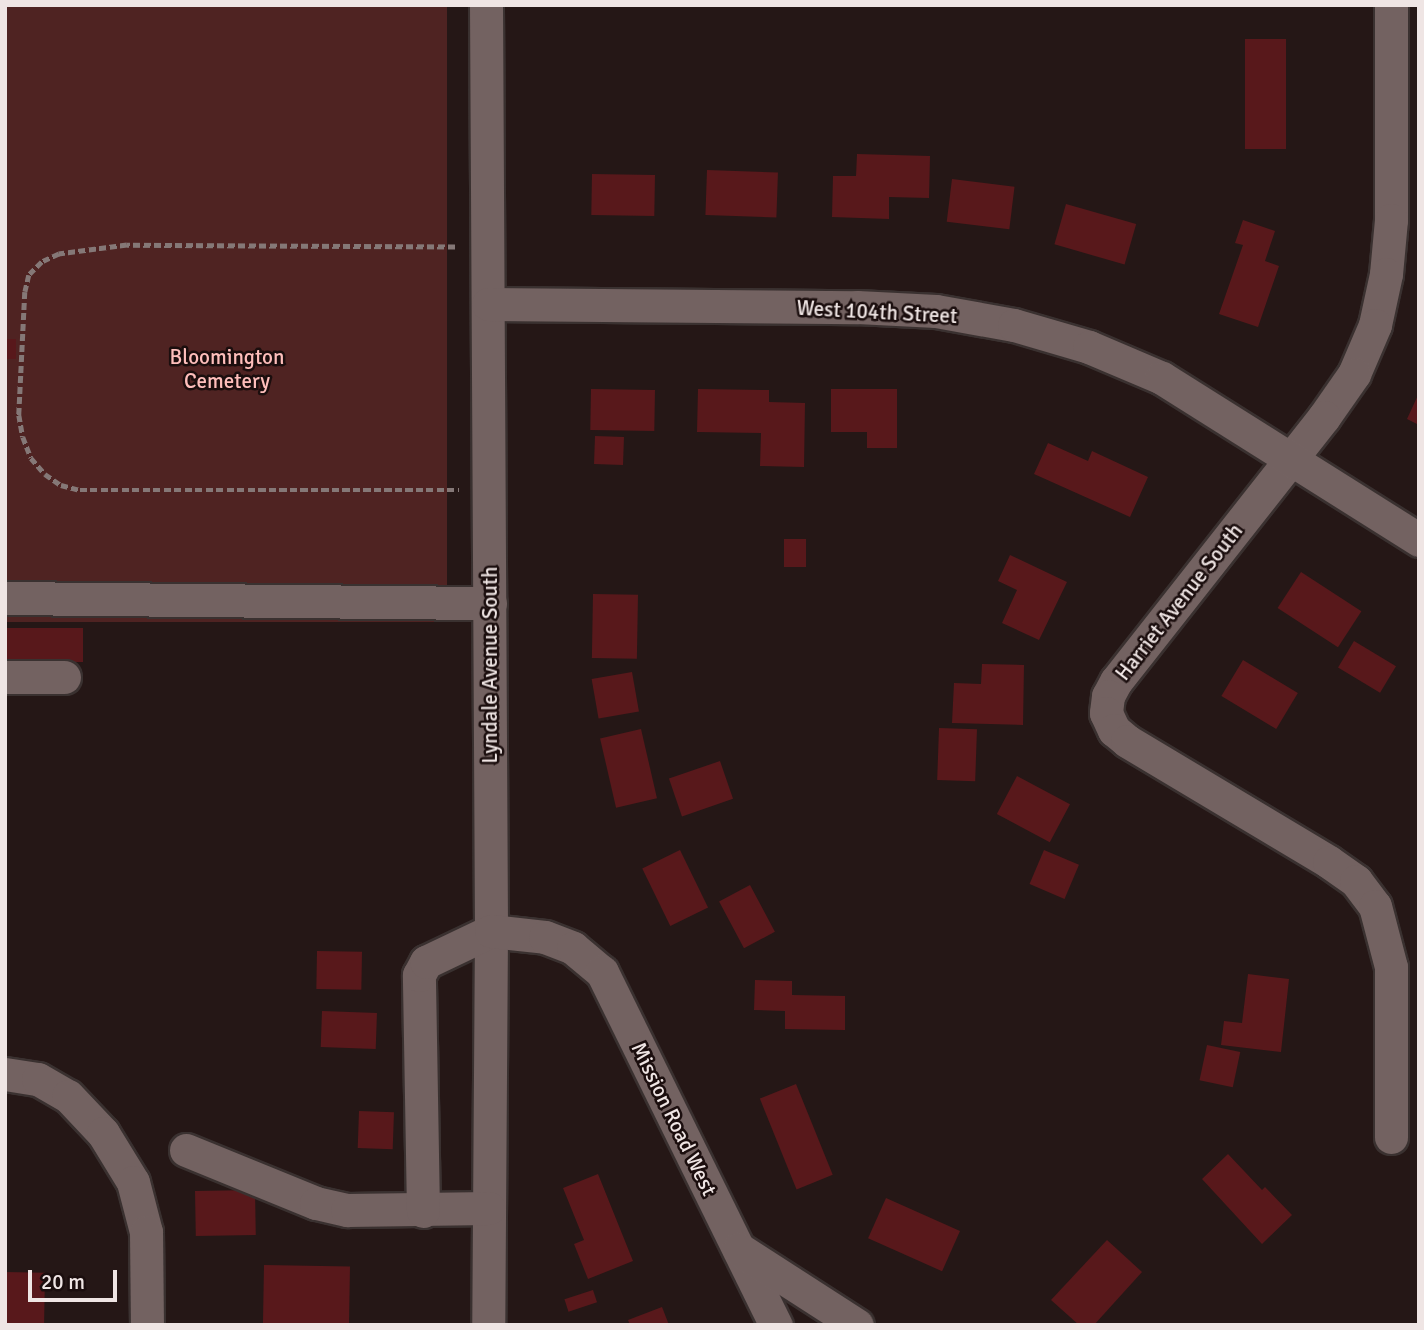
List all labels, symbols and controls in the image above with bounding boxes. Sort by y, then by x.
street label: West 104th Street [796,295,958,329]
park label: Bloomington Cemetery [169,344,285,394]
street label: Harriet Avenue South [1110,519,1248,685]
street label: Lyndale Avenue South [477,566,503,764]
street label: Mission Road West [626,1038,722,1200]
scale bar [32,1256,121,1300]
text: 20 m [41,1269,85,1295]

